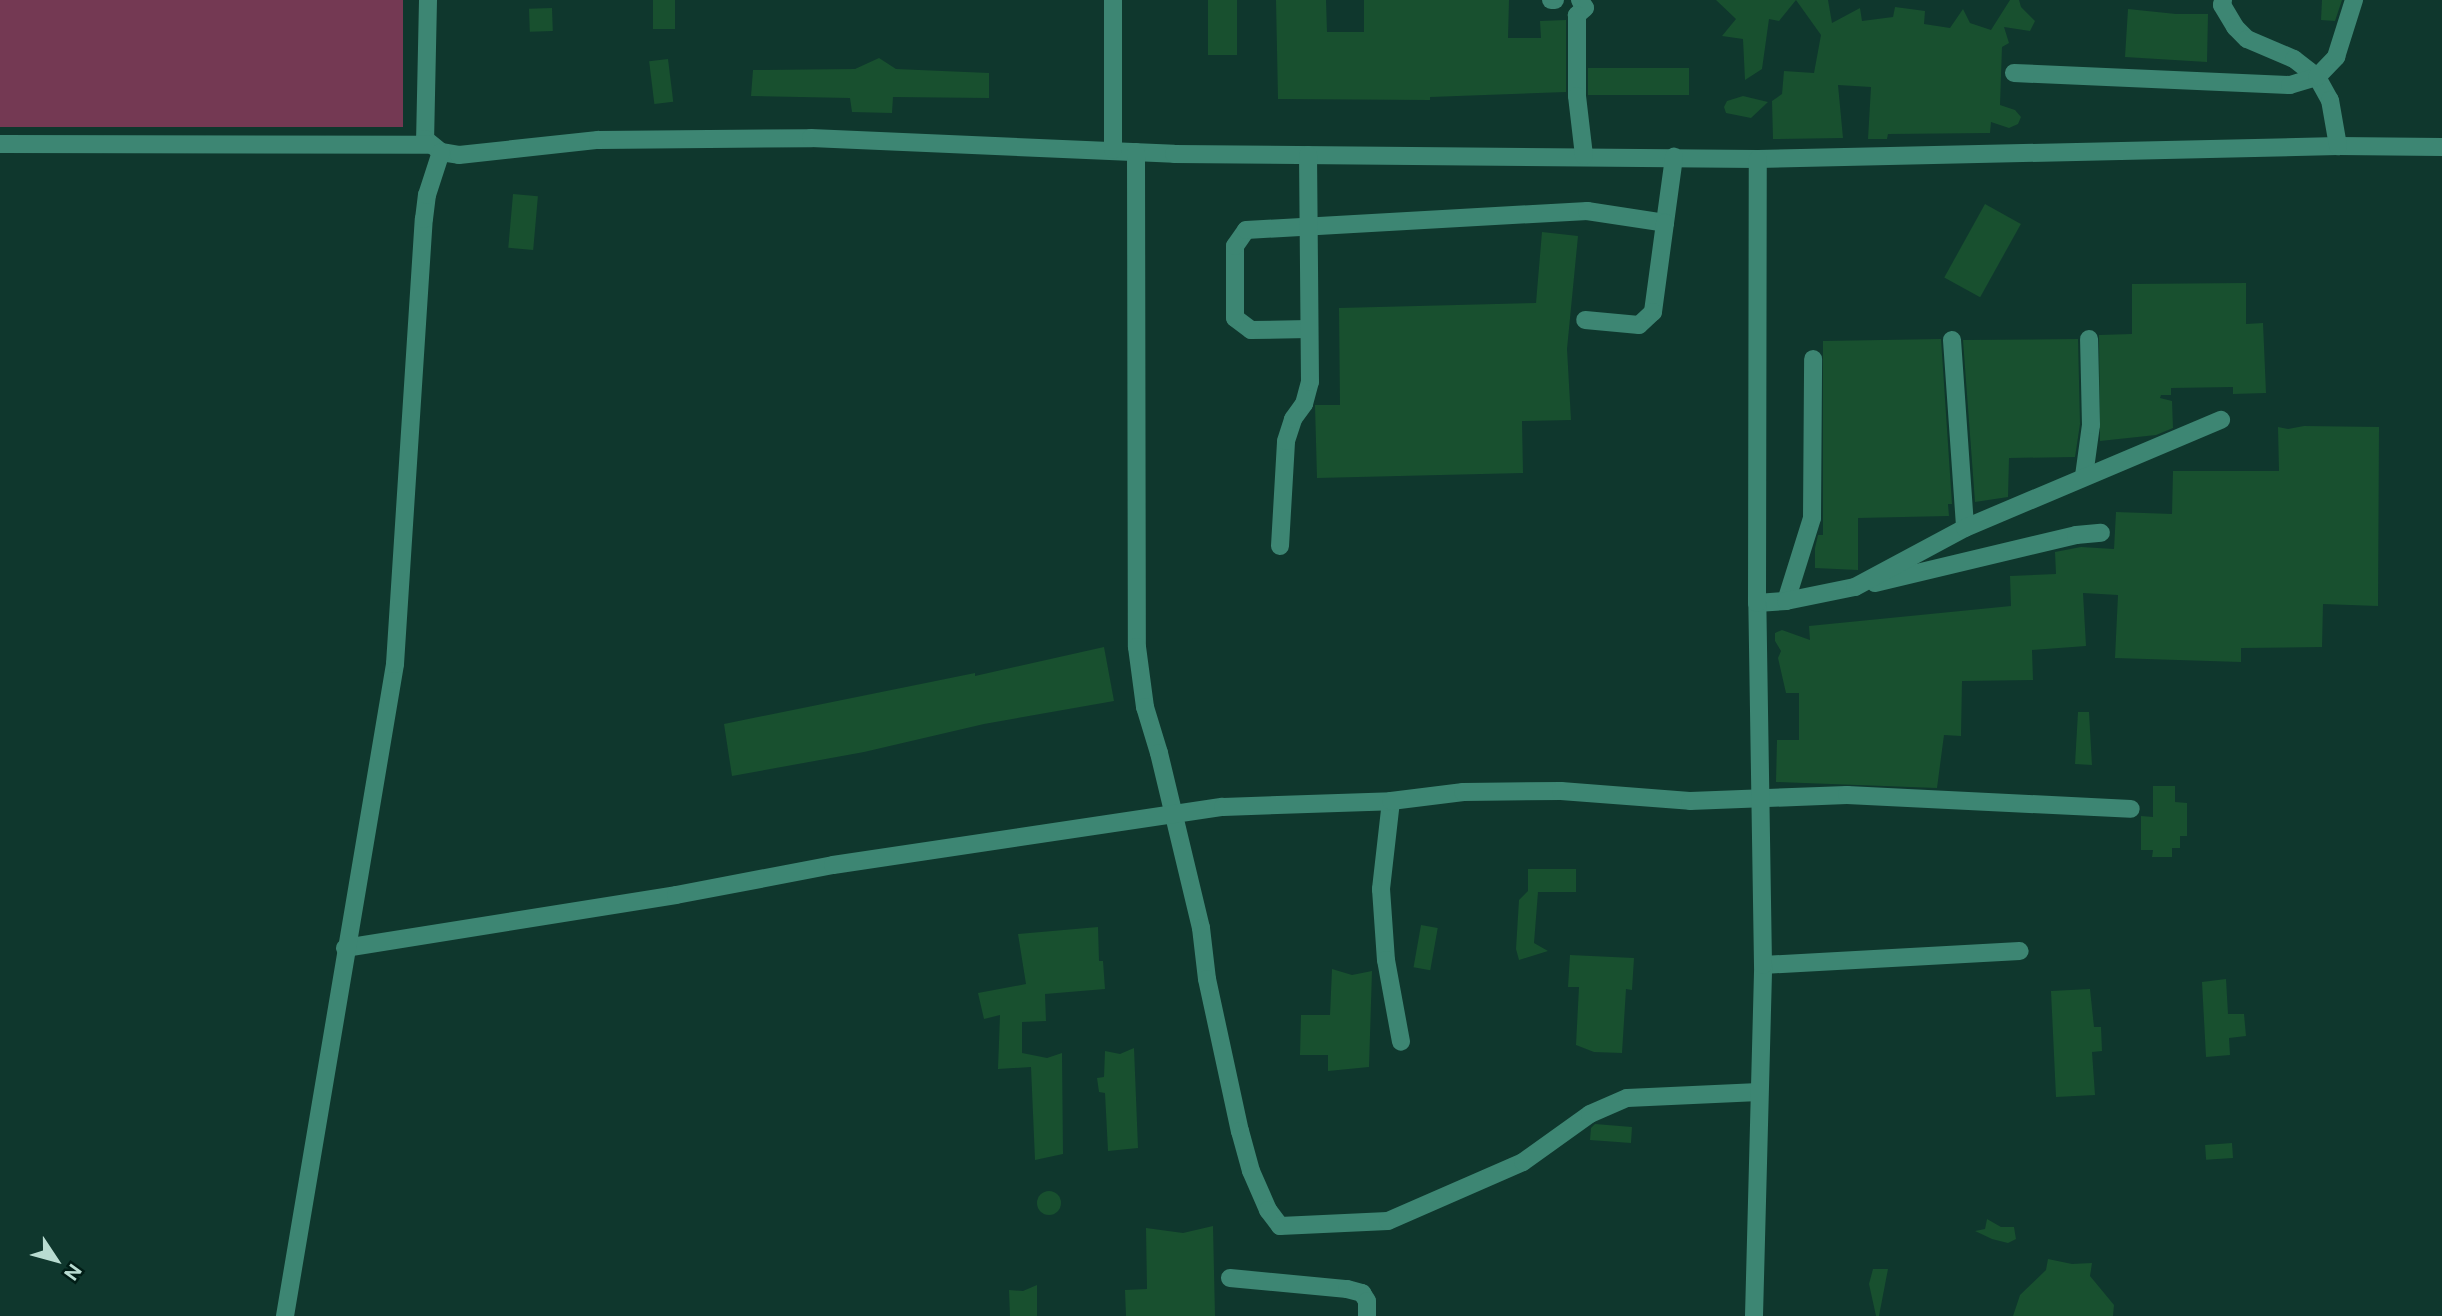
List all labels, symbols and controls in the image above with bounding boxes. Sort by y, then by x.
north arrow [21,1225,91,1295]
text: N [60,1260,86,1285]

